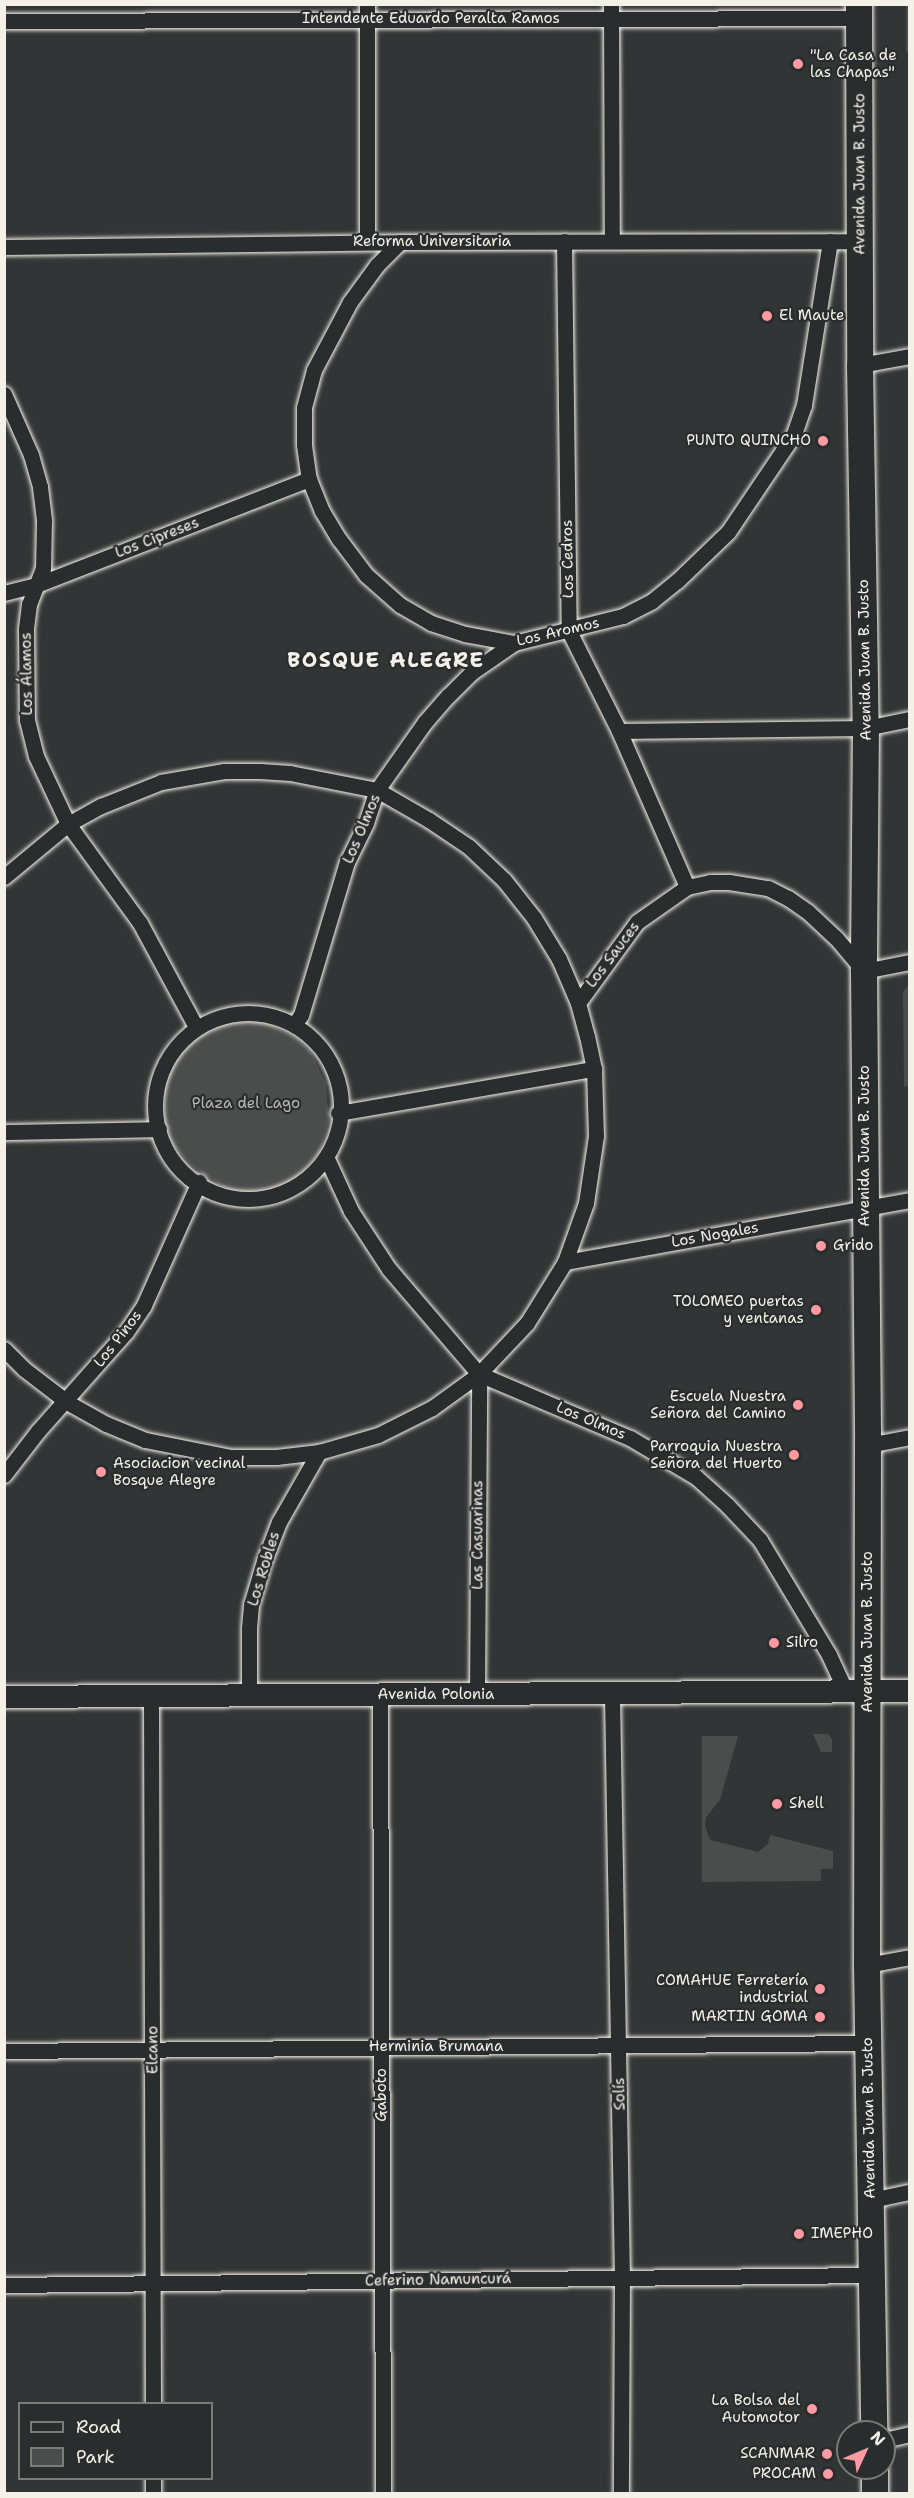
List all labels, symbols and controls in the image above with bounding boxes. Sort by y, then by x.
street label: Intendente Eduardo Peralta Ramos [302,10,560,28]
place label: "La Casa de las Chapas" [810,46,897,81]
marker: "La Casa de las Chapas" [791,57,805,71]
street label: Avenida Juan B. Justo [851,93,869,255]
street label: Reforma Universitaria [353,233,511,251]
place label: El Maute [779,307,845,325]
marker: El Maute [760,309,774,323]
place label: PUNTO QUINCHO [686,432,811,450]
marker: PUNTO QUINCHO [816,434,830,448]
street label: Los Cipreses [113,514,201,562]
street label: Los Cedros [558,520,578,598]
street label: Avenida Juan B. Justo [855,579,875,741]
street label: Los Aromos [515,614,601,650]
street label: Los Álamos [17,632,37,716]
district label: BOSQUE ALEGRE [287,647,485,673]
street label: Los Olmos [339,791,385,867]
street label: Los Sauces [582,918,644,992]
street label: Avenida Juan B. Justo [856,1065,874,1227]
park label: Plaza del Lago [192,1095,300,1113]
street label: Los Nogales [670,1218,760,1252]
place label: Grido [833,1237,873,1255]
marker: Grido [814,1239,828,1253]
place label: TOLOMEO puertas y ventanas [673,1292,804,1327]
marker: TOLOMEO puertas y ventanas [809,1303,823,1317]
street label: Los Pinos [90,1307,146,1371]
place label: Escuela Nuestra Señora del Camino [650,1387,786,1422]
street label: Los Olmos [553,1398,629,1444]
marker: Escuela Nuestra Señora del Camino [791,1398,805,1412]
place label: Parroquia Nuestra Señora del Huerto [650,1437,782,1472]
marker: Parroquia Nuestra Señora del Huerto [787,1448,801,1462]
place label: Asociacion vecinal Bosque Alegre [113,1454,245,1489]
marker: Asociacion vecinal Bosque Alegre [94,1465,108,1479]
street label: Las Casuarinas [469,1480,487,1590]
street label: Los Robles [244,1529,284,1609]
street label: Avenida Juan B. Justo [859,1551,877,1713]
place label: Silro [786,1634,818,1652]
marker: Silro [767,1636,781,1650]
street label: Avenida Polonia [378,1686,494,1704]
place label: Shell [789,1795,824,1813]
marker: Shell [770,1797,784,1811]
place label: COMAHUE Ferretería industrial [656,1971,808,2006]
marker: COMAHUE Ferretería industrial [813,1982,827,1996]
place label: MARTIN GOMA [691,2008,808,2026]
marker: MARTIN GOMA [813,2010,827,2024]
street label: Elcano [144,2026,162,2074]
street label: Avenida Juan B. Justo [859,2037,879,2199]
street label: Herminia Brumana [369,2038,503,2056]
street label: Gaboto [373,2068,391,2122]
street label: Solís [611,2077,629,2111]
place label: IMEPHO [811,2225,873,2243]
marker: IMEPHO [792,2227,806,2241]
street label: Ceferino Namuncurá [365,2270,511,2290]
place label: La Bolsa del Automotor [711,2391,800,2426]
legend [18,2402,213,2480]
marker: La Bolsa del Automotor [805,2402,819,2416]
text: Road [76,2415,121,2439]
north arrow [836,2420,896,2480]
text: N [866,2427,890,2450]
text: Park [76,2445,115,2469]
place label: SCANMAR [740,2445,815,2463]
marker: SCANMAR [820,2447,834,2461]
place label: PROCAM [752,2465,816,2483]
marker: PROCAM [821,2467,835,2481]

